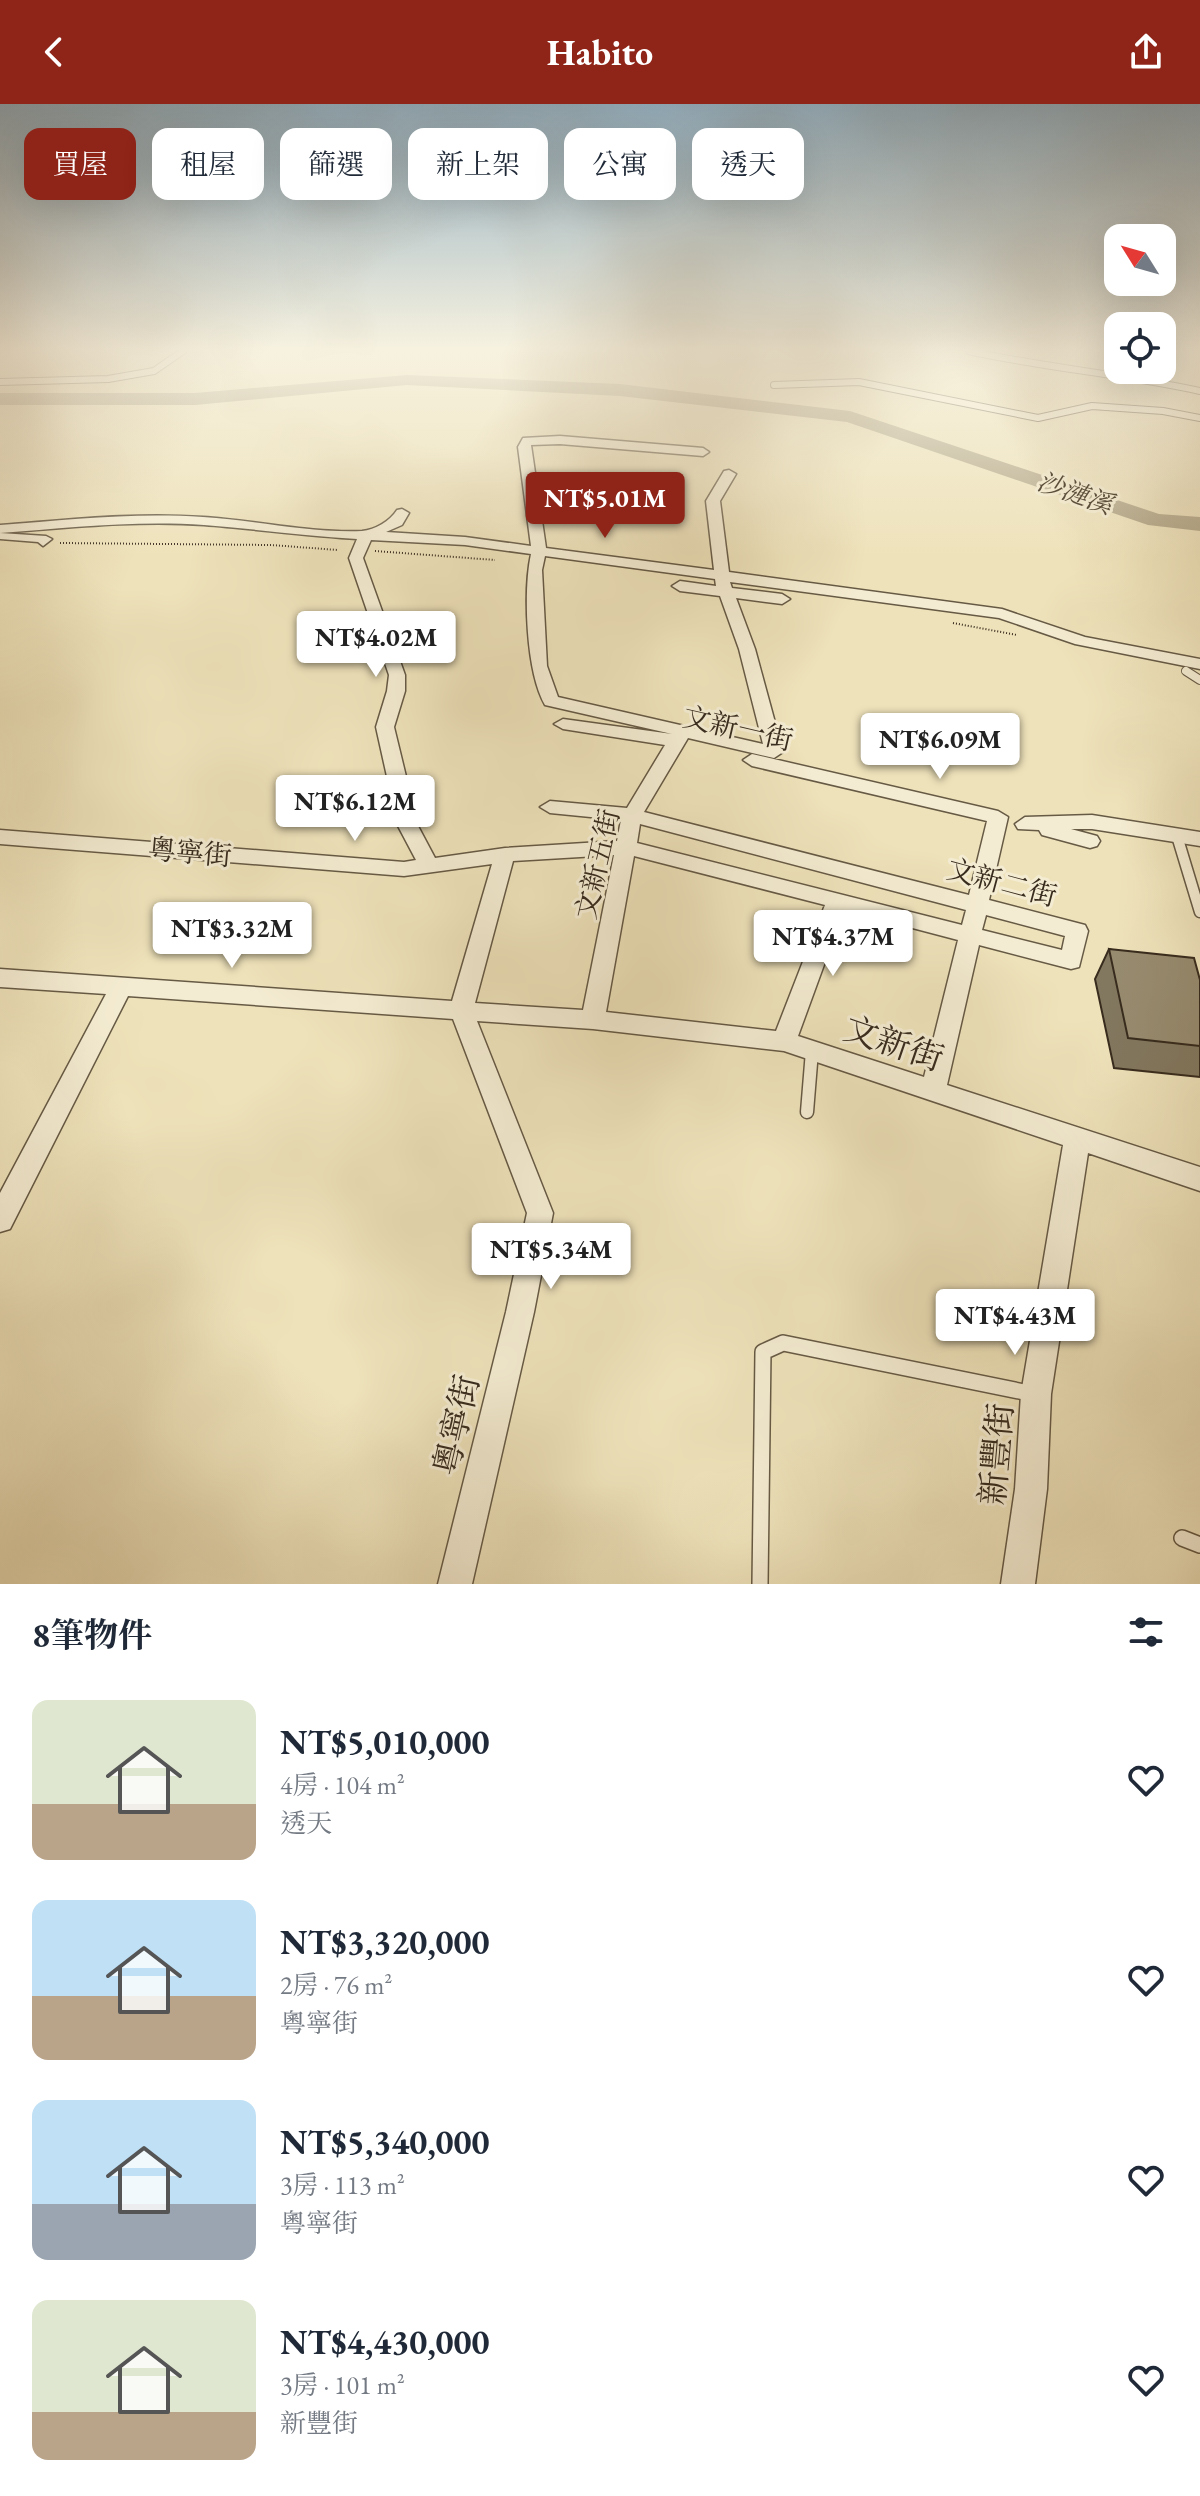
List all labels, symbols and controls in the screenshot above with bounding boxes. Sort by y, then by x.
text: Habito [547,29,653,76]
icon: back [32,30,76,74]
icon: share [1124,30,1168,74]
chip: 買屋 [24,128,136,200]
chip: 租屋 [152,128,264,200]
chip: 篩選 [280,128,392,200]
chip: 新上架 [408,128,548,200]
chip: 公寓 [564,128,676,200]
chip: 透天 [692,128,804,200]
north arrow [1104,224,1176,296]
map controls [1104,224,1176,384]
button: locate [1104,312,1176,384]
water label: 沙漣溪 [1033,464,1120,523]
pin: NT$5.01M [522,472,688,540]
text: NT$5.01M [544,481,666,515]
pin: NT$4.02M [293,611,459,679]
text: NT$4.02M [315,620,437,654]
street label: 文新一街 [679,698,797,758]
pin: NT$6.09M [857,713,1023,781]
text: NT$6.09M [879,722,1001,756]
pin: NT$6.12M [272,775,438,843]
text: NT$6.12M [294,784,416,818]
street label: 文新五街 [567,805,627,923]
street label: 粵寧街 [147,830,233,874]
street label: 文新二街 [943,850,1061,914]
pin: NT$3.32M [149,902,315,970]
pin: NT$4.37M [750,910,916,978]
text: NT$3.32M [171,911,293,945]
text: NT$4.37M [772,919,894,953]
street label: 文新街 [839,1006,949,1080]
pin: NT$5.34M [468,1223,634,1291]
text: NT$5.34M [490,1232,612,1266]
pin: NT$4.43M [932,1289,1098,1357]
text: NT$4.43M [954,1298,1076,1332]
street label: 粵寧街 [423,1370,489,1480]
street label: 新豐街 [970,1401,1022,1507]
icon: filters [1124,1610,1168,1654]
text: 8筆物件 [32,1613,152,1657]
text: NT$5,010,000 [280,1720,490,1764]
icon: home [96,1732,192,1828]
icon: heart [1124,1758,1168,1802]
text: 4房 · 104 m² [280,1768,405,1802]
text: 透天 [280,1806,332,1840]
text: NT$3,320,000 [280,1920,490,1964]
icon: home [96,1932,192,2028]
icon: heart [1124,1958,1168,2002]
text: 2房 · 76 m² [280,1968,392,2002]
text: 粵寧街 [280,2006,358,2040]
text: NT$5,340,000 [280,2120,490,2164]
icon: home [96,2132,192,2228]
icon: heart [1124,2158,1168,2202]
text: 3房 · 113 m² [280,2168,405,2202]
text: 粵寧街 [280,2206,358,2240]
text: NT$4,430,000 [280,2320,490,2364]
icon: home [96,2332,192,2428]
icon: heart [1124,2358,1168,2402]
text: 3房 · 101 m² [280,2368,405,2402]
text: 新豐街 [280,2406,358,2440]

